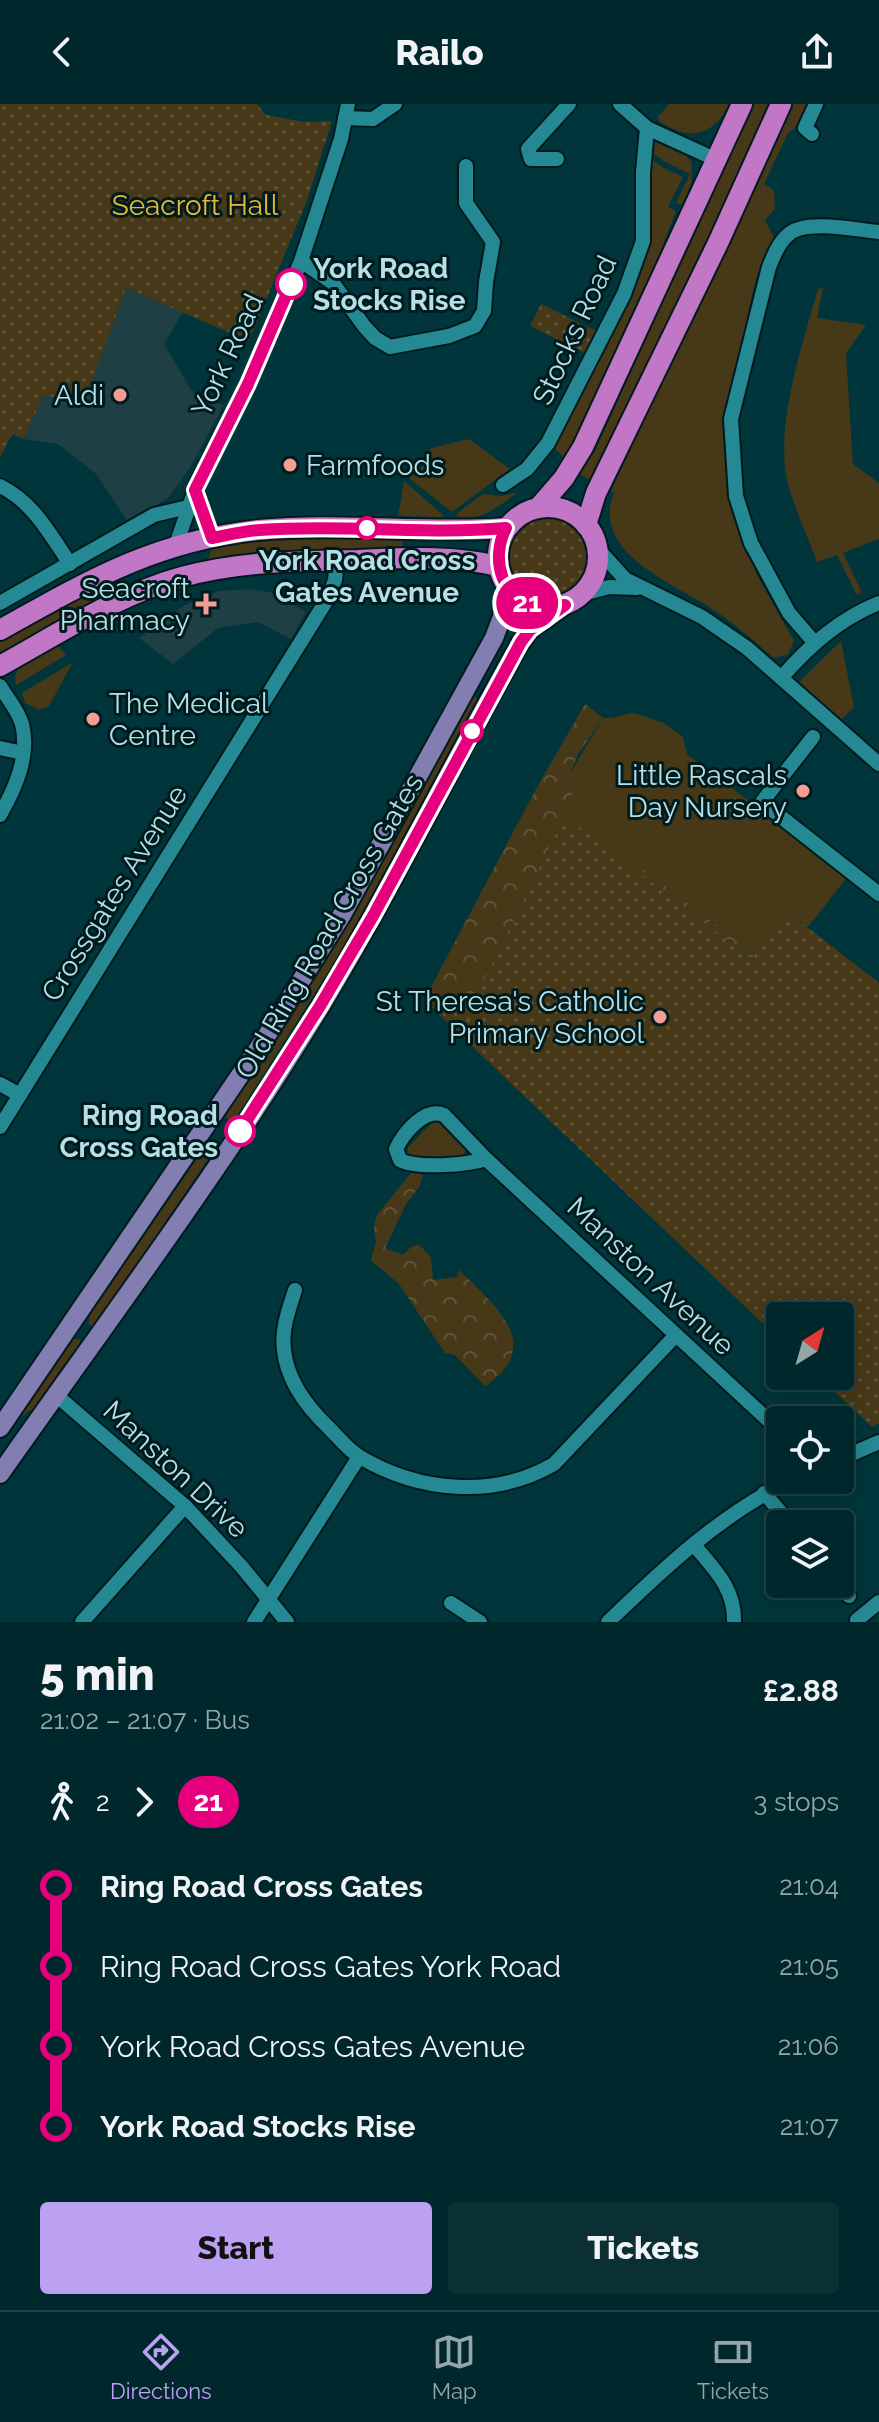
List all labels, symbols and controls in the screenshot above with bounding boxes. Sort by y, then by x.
icon: back [40,30,84,74]
icon: share [795,30,839,74]
text: Railo [395,31,484,73]
park label: Seacroft Hall [112,189,279,222]
street label: Stocks Road [526,250,623,410]
place label: York Road Stocks Rise [313,252,466,317]
marker: York Road Stocks Rise [276,269,306,299]
street label: York Road [185,289,270,422]
place label: Aldi [54,379,104,412]
marker: Aldi [111,386,129,404]
place label: Farmfoods [306,449,444,482]
marker: Farmfoods [281,456,299,474]
marker: York Road Cross Gates Avenue [356,517,378,539]
place label: York Road Cross Gates Avenue [259,544,475,609]
place label: Seacroft Pharmacy [60,572,191,637]
line badge: 21 [491,577,563,629]
text: 21 [512,586,542,619]
marker: Seacroft Pharmacy [197,595,215,613]
place label: The Medical Centre [109,687,269,752]
marker: The Medical Centre [84,710,102,728]
unlabelled marker [461,720,483,742]
place label: Little Rascals Day Nursery [616,759,787,824]
street label: Old Ring Road Cross Gates [229,768,430,1084]
street label: Crossgates Avenue [35,779,194,1007]
marker: Little Rascals Day Nursery [794,782,812,800]
place label: St Theresa's Catholic Primary School [376,985,644,1050]
marker: St Theresa's Catholic Primary School [651,1008,669,1026]
place label: Ring Road Cross Gates [59,1099,218,1164]
marker: Ring Road Cross Gates [225,1116,255,1146]
street label: Manston Avenue [560,1191,741,1362]
north arrow [766,1302,854,1390]
map controls [766,1302,854,1598]
street label: Manston Drive [97,1394,255,1545]
button: locate [766,1406,854,1494]
button: layers [766,1510,854,1598]
text: 5 min [40,1649,155,1700]
text: £2.88 [763,1673,839,1708]
text: 21:02 – 21:07 · Bus [40,1705,250,1735]
icon: walk [40,1780,84,1824]
icon: forward [122,1780,166,1824]
text: 21 [194,1785,223,1818]
text: 2 [96,1787,110,1817]
text: 3 stops [753,1787,839,1817]
text: Ring Road Cross Gates [100,1869,423,1904]
text: 21:04 [779,1871,839,1901]
text: Ring Road Cross Gates York Road [100,1949,561,1984]
text: 21:05 [779,1951,839,1981]
text: York Road Cross Gates Avenue [100,2029,525,2064]
text: 21:06 [778,2031,839,2061]
text: York Road Stocks Rise [100,2109,416,2144]
text: 21:07 [780,2111,839,2141]
button: Start [40,2202,432,2294]
button: Tickets [448,2202,839,2294]
tab: Directions [110,2330,212,2404]
tab: Map [432,2330,477,2404]
tab: Tickets [697,2330,769,2404]

